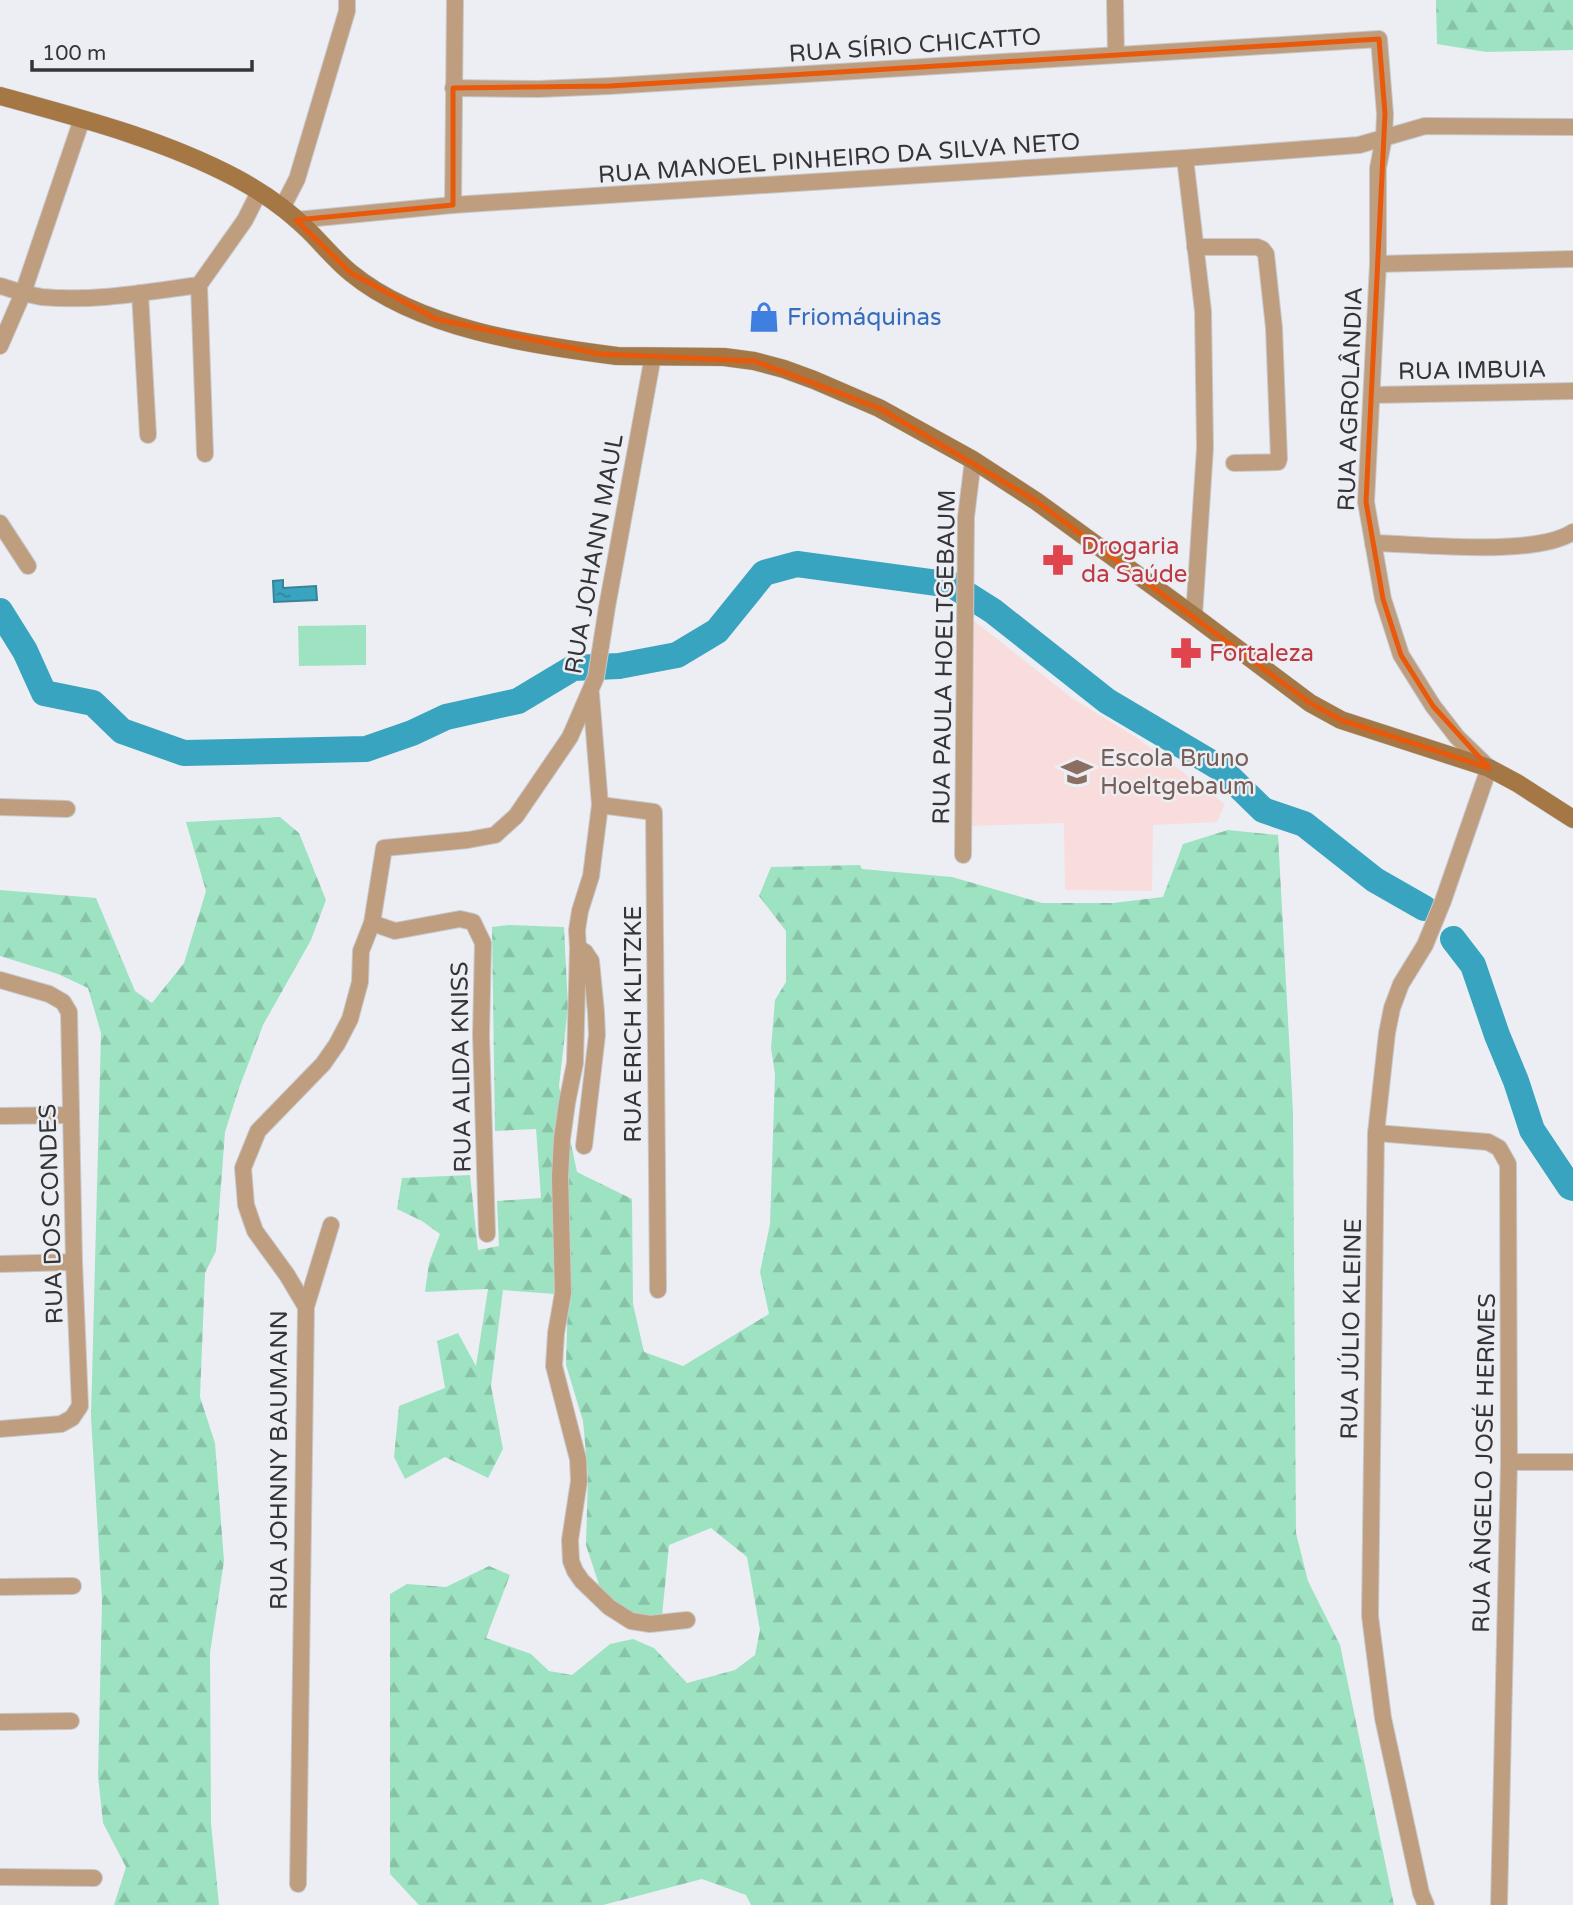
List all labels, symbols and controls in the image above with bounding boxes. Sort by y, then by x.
street label: RUA SÍRIO CHICATTO [788,21,1042,69]
scale bar [32,28,252,72]
text: 100 m [42,41,106,66]
street label: RUA MANOEL PINHEIRO DA SILVA NETO [597,127,1081,190]
street label: RUA AGROLÂNDIA [1332,286,1369,512]
shop icon: Friomáquinas [747,300,781,334]
place label: Friomáquinas [787,303,942,332]
street label: RUA IMBUIA [1397,355,1547,386]
street label: RUA JOHANN MAUL [559,432,630,676]
street label: RUA PAULA HOELTGEBAUM [927,489,962,825]
place label: Drogaria da Saúde [1081,532,1187,589]
pharmacy icon: Drogaria da Saúde [1041,543,1075,577]
pharmacy icon: Fortaleza [1169,636,1203,670]
place label: Fortaleza [1209,639,1314,668]
place label: Escola Bruno Hoeltgebaum [1100,744,1255,801]
school or university icon: Escola Bruno Hoeltgebaum [1060,755,1094,789]
street label: RUA ERICH KLITZKE [619,905,648,1143]
street label: RUA ALIDA KNISS [445,961,478,1173]
street label: RUA DOS CONDES [33,1103,70,1325]
street label: RUA JÚLIO KLEINE [1334,1218,1368,1440]
street label: RUA ÂNGELO JOSÉ HERMES [1466,1293,1502,1633]
street label: RUA JOHNNY BAUMANN [265,1310,294,1610]

